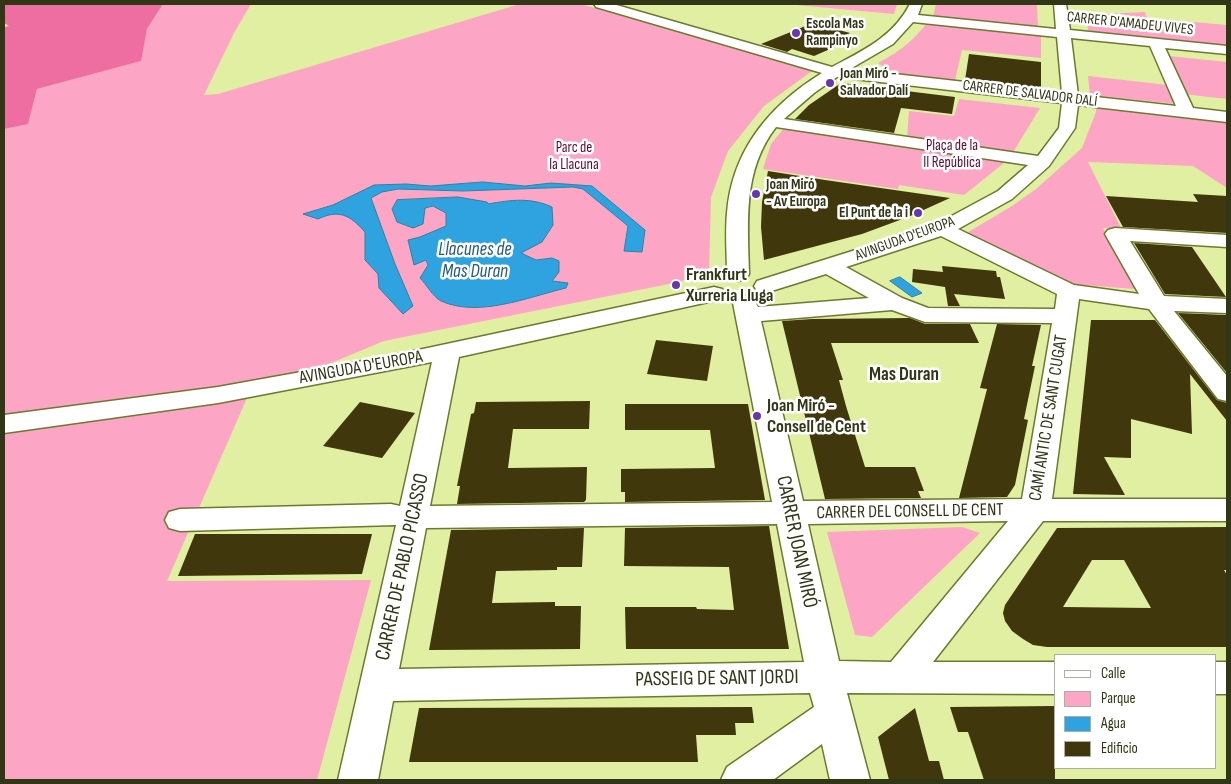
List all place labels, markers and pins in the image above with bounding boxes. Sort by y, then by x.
place label: Escola Mas Rampinyo [806,15,864,50]
marker: Escola Mas Rampinyo [790,27,802,39]
place label: Joan Miró - Salvador Dalí [840,65,908,100]
marker: Joan Miró - Salvador Dalí [824,77,836,89]
place label: Joan Miró - Av Europa [766,176,826,211]
marker: Joan Miró - Av Europa [750,188,762,200]
place label: El Punt de la i [839,204,908,222]
marker: El Punt de la i [912,207,924,219]
place label: Frankfurt Xurreria Lluga [686,264,773,306]
marker: Frankfurt Xurreria Lluga [670,279,682,291]
place label: Joan Miró - Consell de Cent [767,395,866,438]
marker: Joan Miró - Consell de Cent [751,410,763,422]

